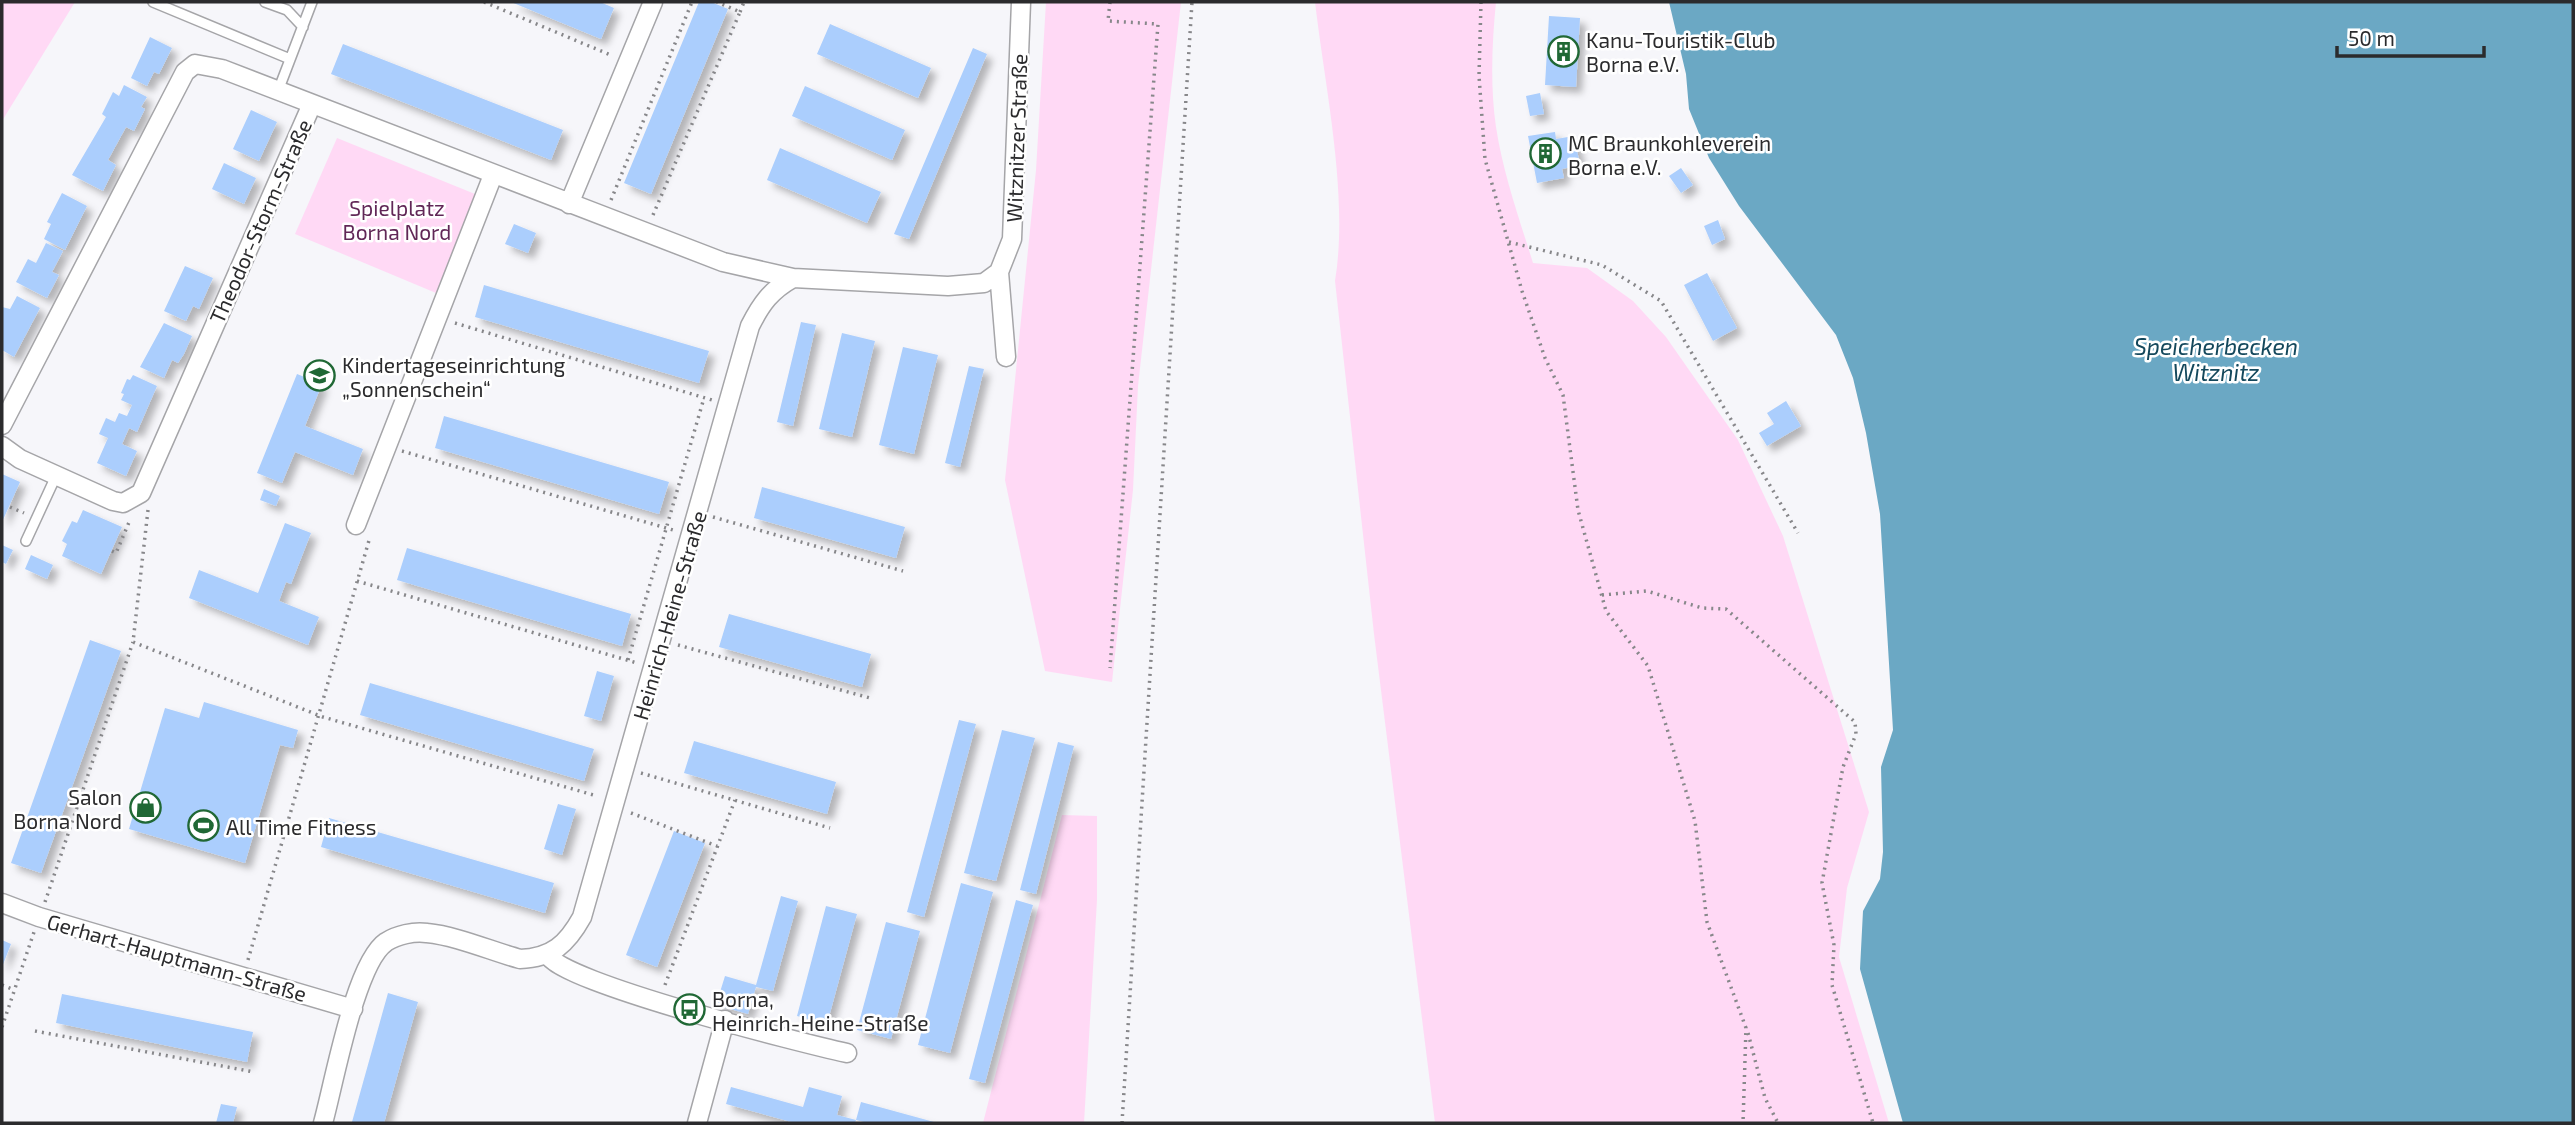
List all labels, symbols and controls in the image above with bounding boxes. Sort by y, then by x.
scale bar [2337,14,2484,58]
text: 50 m [2348,25,2395,50]
place label: Kanu-Touristik-Club Borna e.V. [1586,27,1775,76]
building icon: Kanu-Touristik-Club Borna e.V. [1546,34,1580,68]
street label: Witznitzer Straße [1001,53,1031,223]
street label: Theodor-Storm-Straße [204,115,316,327]
place label: MC Braunkohleverein Borna e.V. [1568,130,1771,179]
building icon: MC Braunkohleverein Borna e.V. [1528,137,1562,171]
park label: Spielplatz Borna Nord [343,195,451,244]
water label: Speicherbecken Witznitz [2134,332,2298,386]
place label: Kindertageseinrichtung „Sonnenschein“ [342,352,566,401]
school or university icon: Kindertageseinrichtung „Sonnenschein“ [302,359,336,393]
street label: Heinrich-Heine-Straße [627,508,711,722]
place label: Salon Borna Nord [13,784,122,833]
shop icon: Salon Borna Nord [128,791,162,825]
sports icon: All Time Fitness [186,809,220,843]
place label: All Time Fitness [226,814,376,839]
street label: Gerhart-Hauptmann-Straße [44,908,310,1006]
place label: Borna, Heinrich-Heine-Straße [712,986,928,1035]
bus stop icon: Borna, Heinrich-Heine-Straße [672,993,706,1027]

